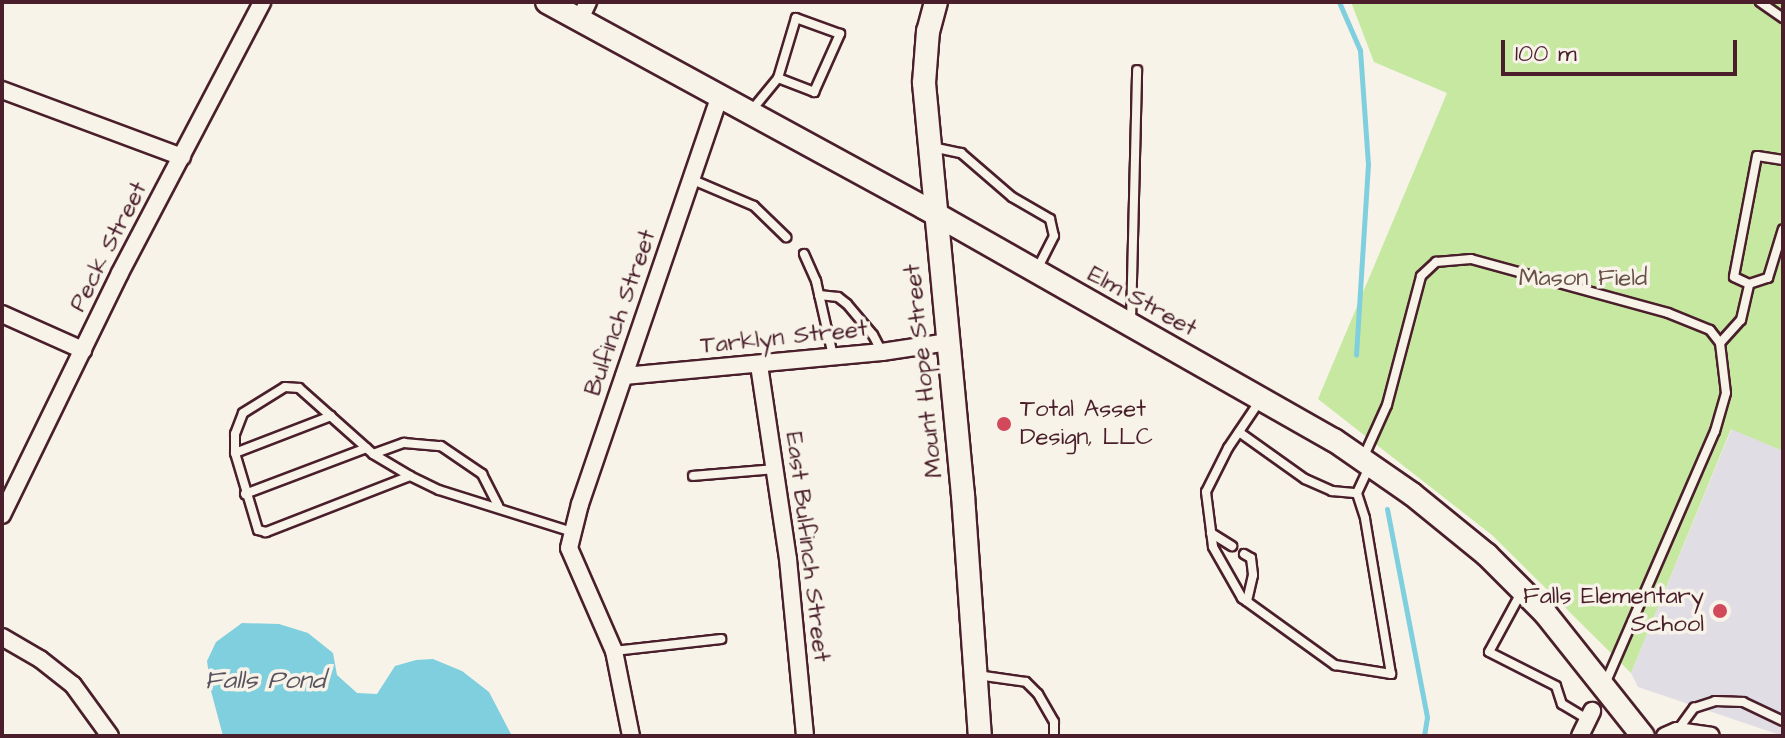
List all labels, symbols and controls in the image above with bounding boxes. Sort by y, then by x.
scale bar [1505,24,1741,74]
text: 100 m [1515,37,1577,71]
street label: Peck Street [64,177,154,317]
street label: Bulfinch Street [579,226,663,400]
street label: Elm Street [1082,260,1202,344]
street label: Mount Hope Street [898,263,950,479]
park label: Mason Field [1519,265,1647,293]
street label: Tarklyn Street [699,315,869,361]
place label: Total Asset Design, LLC [1020,396,1153,452]
marker: Total Asset Design, LLC [995,415,1013,433]
street label: East Bulfinch Street [779,430,835,664]
place label: Falls Elementary School [1523,583,1704,639]
marker: Falls Elementary School [1711,602,1729,620]
water label: Falls Pond [205,665,325,697]

